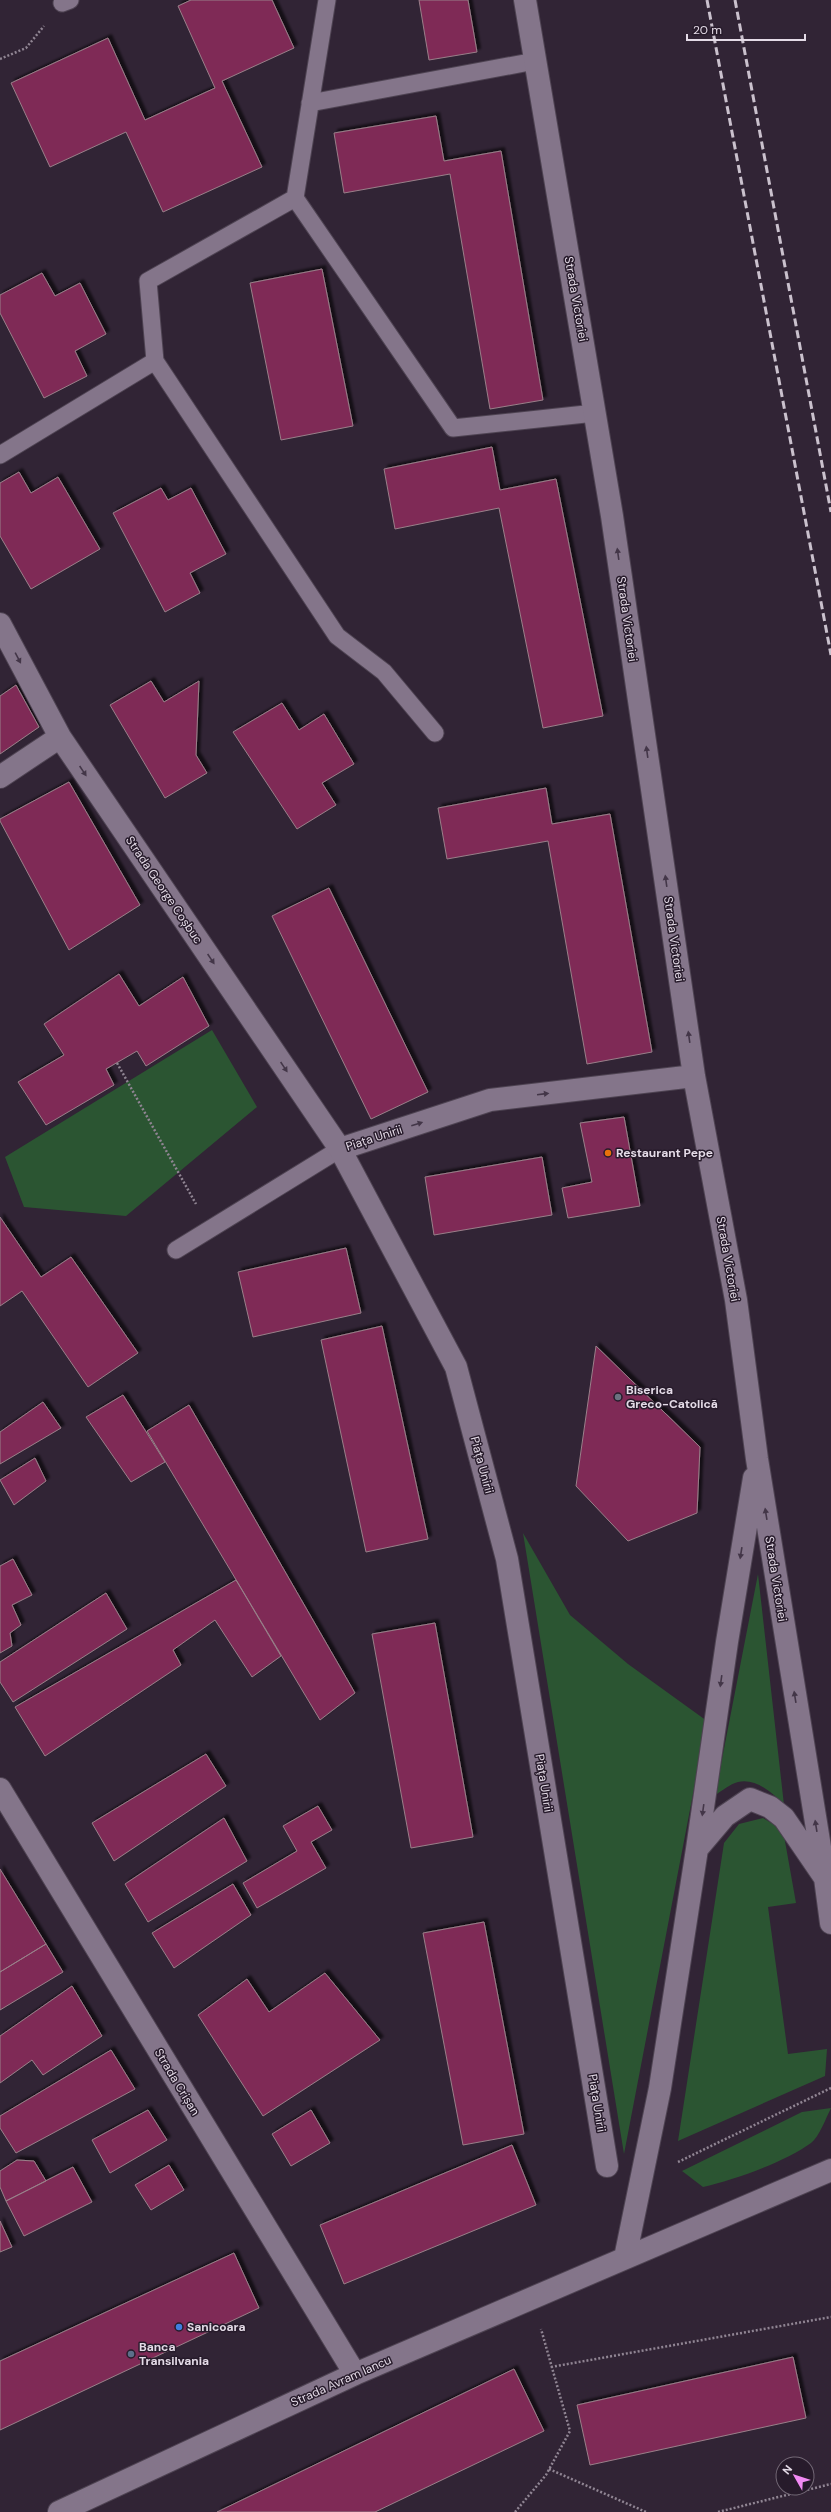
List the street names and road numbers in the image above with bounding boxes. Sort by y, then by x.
street label: Strada Victoriei [561,255,591,343]
street label: Strada Victoriei [613,575,641,663]
street label: Strada George Coșbuc [122,833,206,947]
street label: Strada Victoriei [660,895,688,983]
street label: Piața Unirii [344,1121,404,1155]
street label: Strada Victoriei [713,1215,743,1303]
street label: Piața Unirii [467,1435,497,1495]
street label: Strada Victoriei [761,1535,791,1623]
street label: Piața Unirii [532,1753,556,1813]
street label: Strada Crișan [151,2046,203,2118]
street label: Piața Unirii [585,2073,609,2133]
street label: Strada Avram Iancu [288,2352,394,2410]

